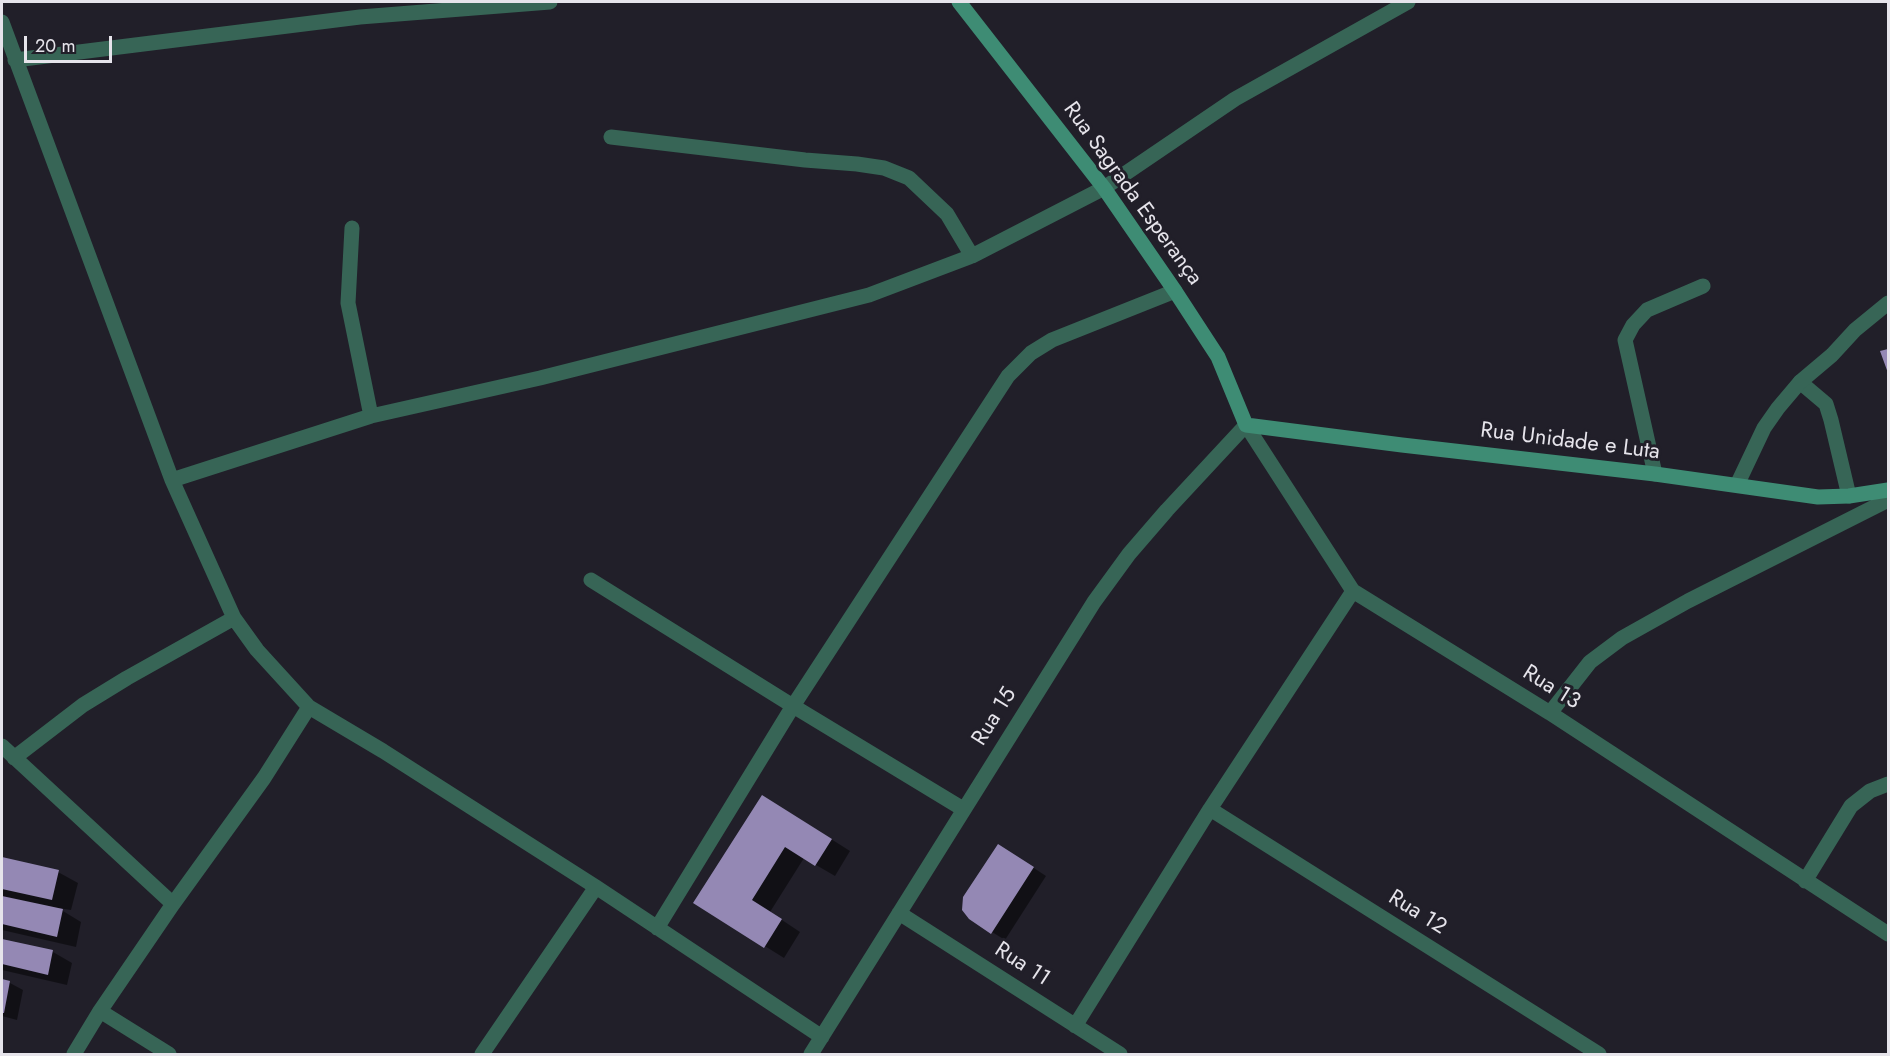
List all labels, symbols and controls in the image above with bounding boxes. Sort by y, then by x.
scale bar [27,24,116,62]
text: 20 m [35,33,75,59]
street label: Rua Sagrada Esperança [1057,97,1207,291]
street label: Rua Unidade e Luta [1479,418,1661,466]
street label: Rua 13 [1517,660,1585,716]
street label: Rua 15 [967,683,1023,751]
street label: Rua 12 [1383,885,1451,941]
street label: Rua 11 [989,937,1055,993]

